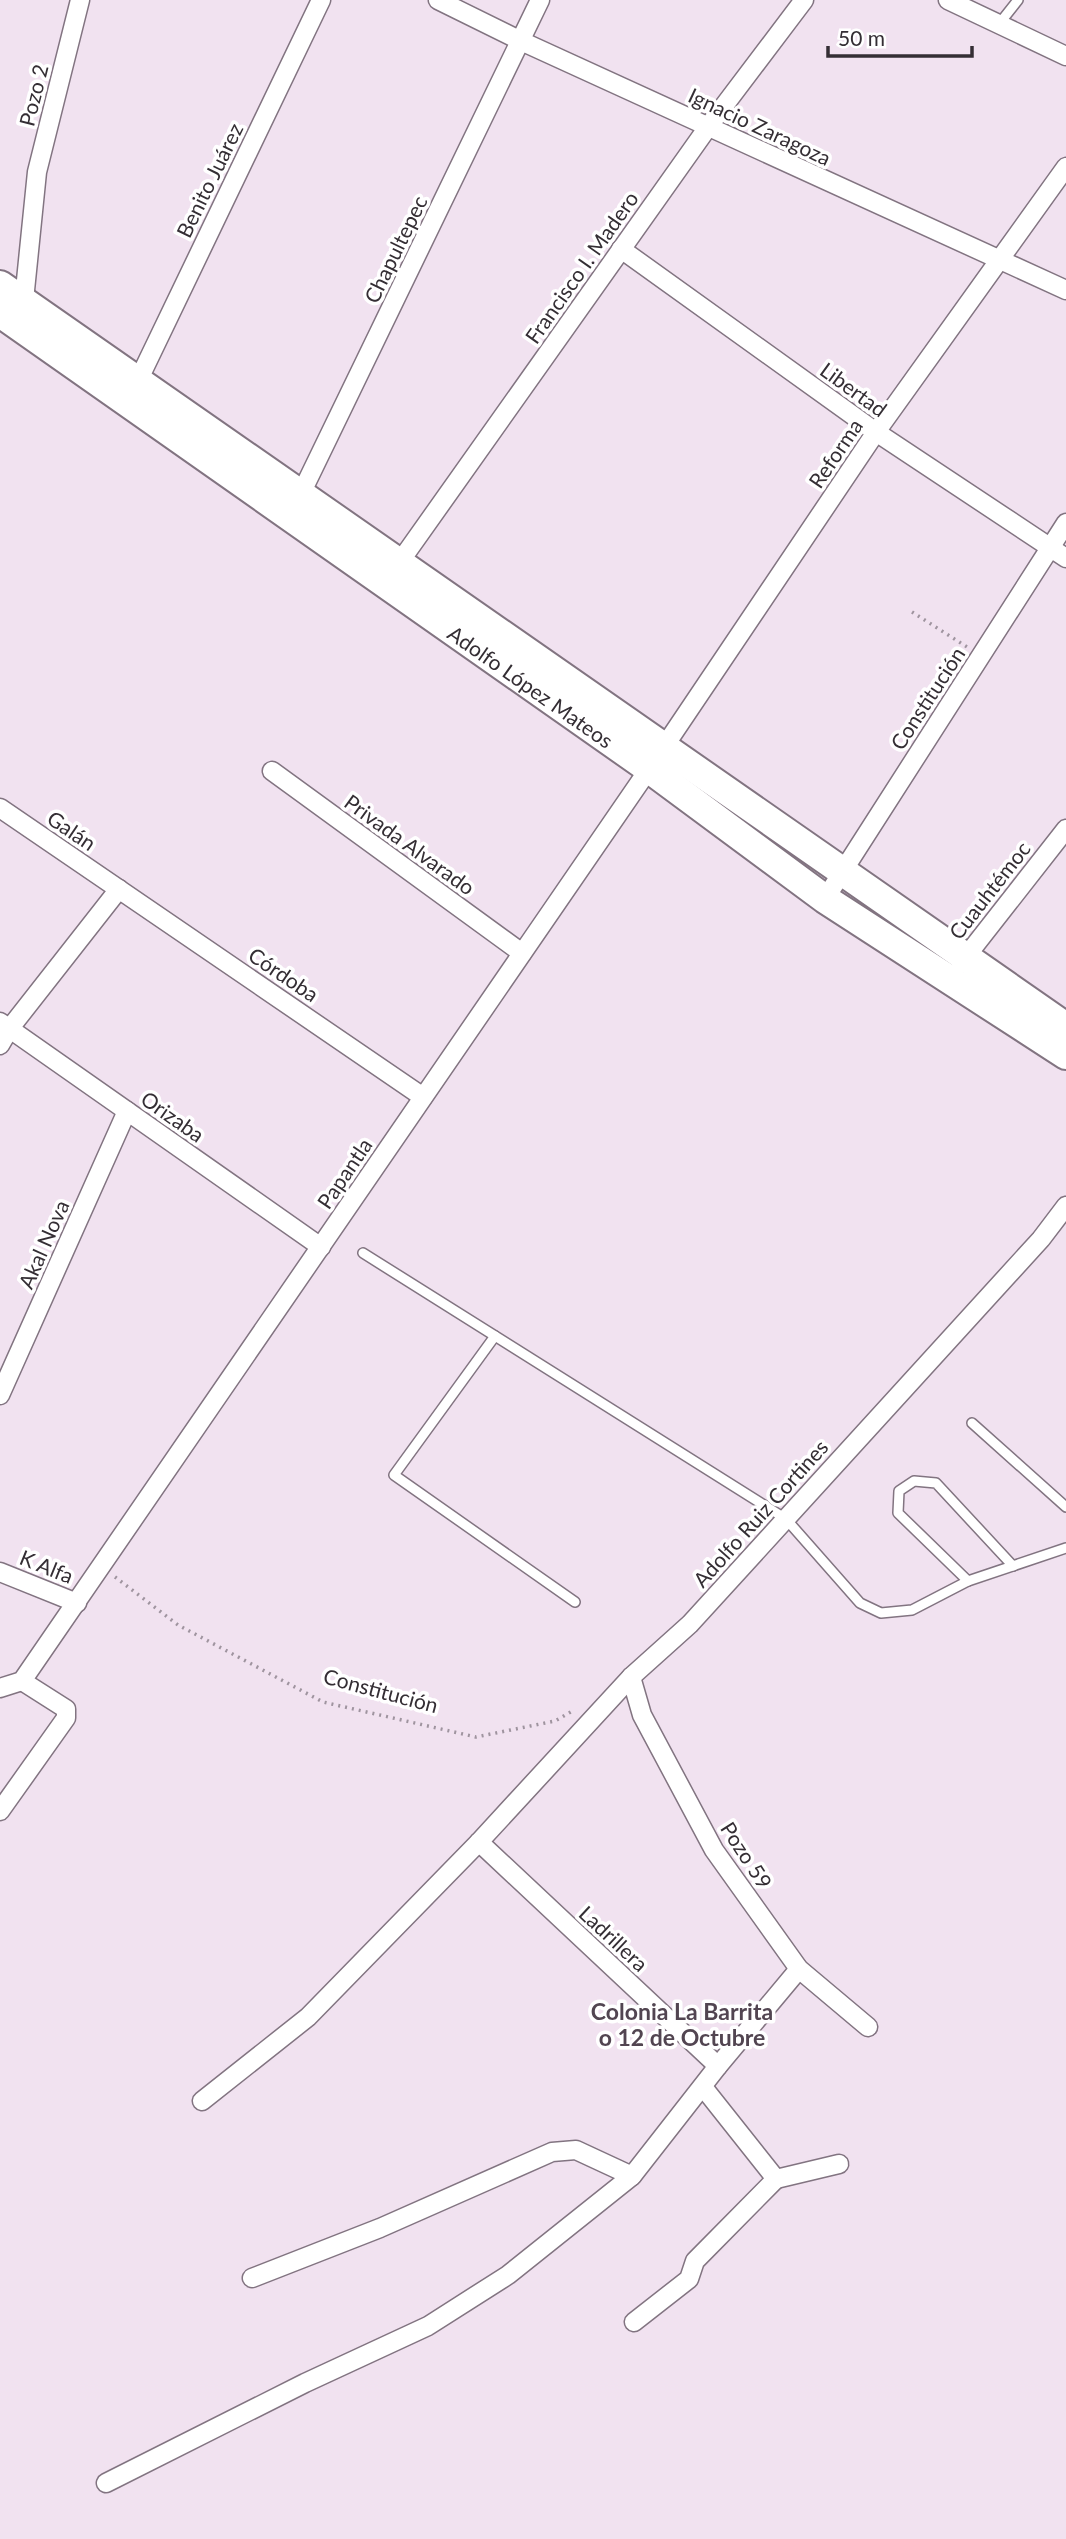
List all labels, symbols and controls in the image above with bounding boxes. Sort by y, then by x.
scale bar [828,14,972,58]
text: 50 m [838,25,885,50]
street label: Pozo 2 [13,62,53,128]
street label: Ignacio Zaragoza [685,82,835,170]
street label: Benito Juárez [171,119,247,241]
street label: Francisco I. Madero [519,186,643,348]
street label: Chapultepec [358,191,432,307]
street label: Libertad [816,357,892,421]
street label: Reforma [803,414,867,492]
street label: Adolfo López Mateos [444,619,618,752]
street label: Constitución [885,642,969,754]
street label: Privada Alvarado [340,788,480,900]
street label: Galán [43,805,101,855]
street label: Cuauhtémoc [943,836,1035,944]
street label: Córdoba [244,942,324,1006]
street label: Orizaba [137,1085,209,1147]
street label: Papantla [311,1133,377,1213]
street label: Akal Nova [12,1196,74,1292]
street label: Adolfo Ruiz Cortines [687,1434,833,1592]
street label: K Alfa [17,1544,77,1588]
street label: Constitución [321,1663,441,1717]
street label: Pozo 59 [716,1817,778,1893]
street label: Ladrillera [575,1900,653,1976]
district label: Colonia La Barrita o 12 de Octubre [591,1997,773,2051]

